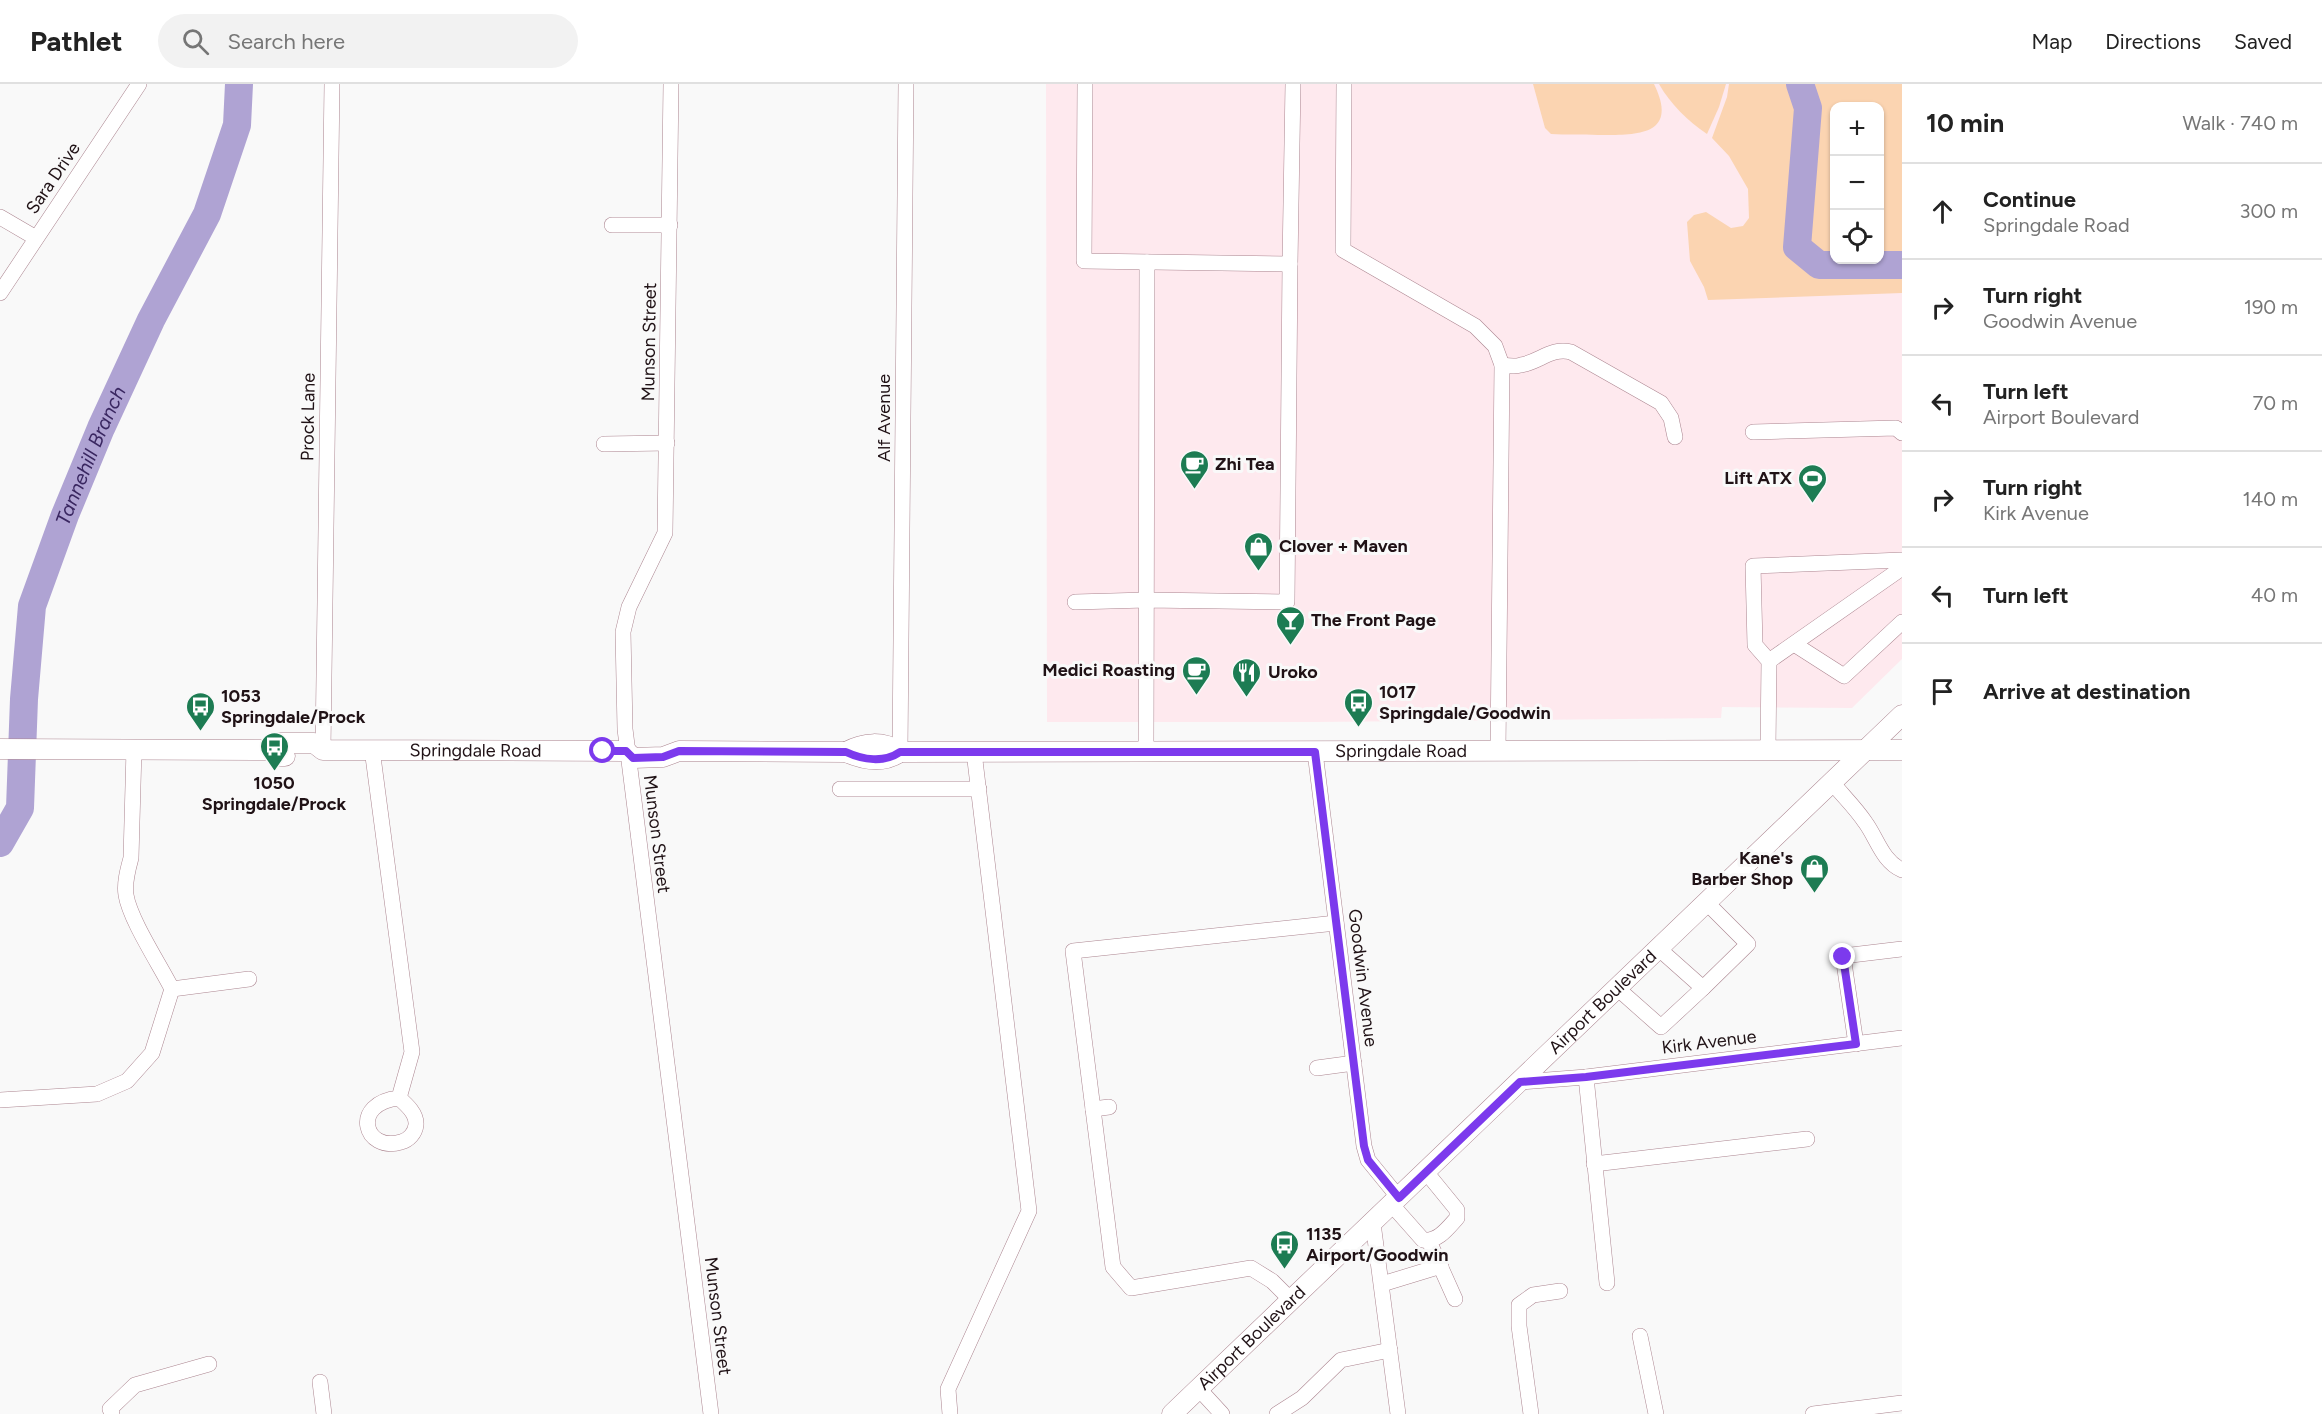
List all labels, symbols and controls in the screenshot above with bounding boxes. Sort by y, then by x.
search box [158,14,578,68]
text: Pathlet [30,24,122,58]
icon: search [179,25,212,58]
text: Search here [227,28,345,55]
text: Map [2031,29,2072,54]
text: Directions [2105,29,2201,54]
text: Saved [2234,29,2292,54]
map controls [1830,102,1884,264]
button: + [1830,102,1884,156]
text: 10 min [1926,107,2004,139]
text: Walk · 740 m [2182,111,2298,135]
street label: Sara Drive [21,138,85,218]
button: − [1830,156,1884,210]
text: Continue [1983,186,2076,213]
icon: ahead [1926,195,1959,228]
text: 300 m [2240,199,2298,223]
button: locate [1830,210,1884,264]
text: Springdale Road [1983,213,2130,237]
street label: Munson Street [637,282,661,402]
text: Turn right [1983,282,2082,309]
icon: right [1926,291,1959,324]
text: 190 m [2244,295,2298,319]
text: Goodwin Avenue [1983,309,2137,333]
street label: Prock Lane [296,373,320,461]
street label: Alf Avenue [873,374,895,462]
text: Turn left [1983,378,2069,405]
water label: Tannehill Branch [50,382,131,528]
icon: left [1926,387,1959,420]
text: 70 m [2252,391,2298,415]
text: Airport Boulevard [1983,405,2140,429]
cafe icon: Zhi Tea [1178,448,1210,490]
place label: Zhi Tea [1215,453,1275,475]
sports icon: Lift ATX [1797,462,1829,504]
place label: Lift ATX [1724,467,1793,489]
text: Turn right [1983,474,2082,501]
icon: right [1926,483,1959,516]
text: 140 m [2243,487,2298,511]
text: Kirk Avenue [1983,501,2089,525]
shop icon: Clover + Maven [1242,530,1274,572]
place label: Clover + Maven [1279,535,1408,557]
icon: left [1926,579,1959,612]
text: Turn left [1983,582,2069,609]
text: 40 m [2251,583,2298,607]
bar icon: The Front Page [1274,604,1306,646]
place label: The Front Page [1311,609,1436,631]
cafe icon: Medici Roasting [1180,654,1212,696]
restaurant icon: Uroko [1231,656,1263,698]
place label: Medici Roasting [1042,659,1175,681]
place label: Uroko [1268,661,1318,683]
icon: arrive [1926,675,1959,708]
text: Arrive at destination [1983,678,2191,705]
place label: 1017 Springdale/Goodwin [1379,681,1551,724]
place label: 1053 Springdale/Prock [221,685,366,728]
bus stop icon: 1017 Springdale/Goodwin [1342,686,1374,728]
bus stop icon: 1053 Springdale/Prock [184,690,216,732]
bus stop icon: 1050 Springdale/Prock [258,730,290,772]
route start [589,737,615,763]
street label: Springdale Road [409,739,542,762]
street label: Springdale Road [1335,740,1467,762]
place label: 1050 Springdale/Prock [202,772,347,815]
street label: Munson Street [639,774,675,895]
place label: Kane's Barber Shop [1691,847,1794,890]
shop icon: Kane's Barber Shop [1798,852,1830,894]
street label: Goodwin Avenue [1344,908,1382,1048]
route end [1829,943,1855,969]
street label: Airport Boulevard [1544,945,1661,1059]
street label: Kirk Avenue [1660,1025,1758,1059]
place label: 1135 Airport/Goodwin [1306,1223,1448,1266]
bus stop icon: 1135 Airport/Goodwin [1269,1228,1301,1270]
street label: Munson Street [700,1256,736,1377]
street label: Airport Boulevard [1193,1281,1310,1395]

